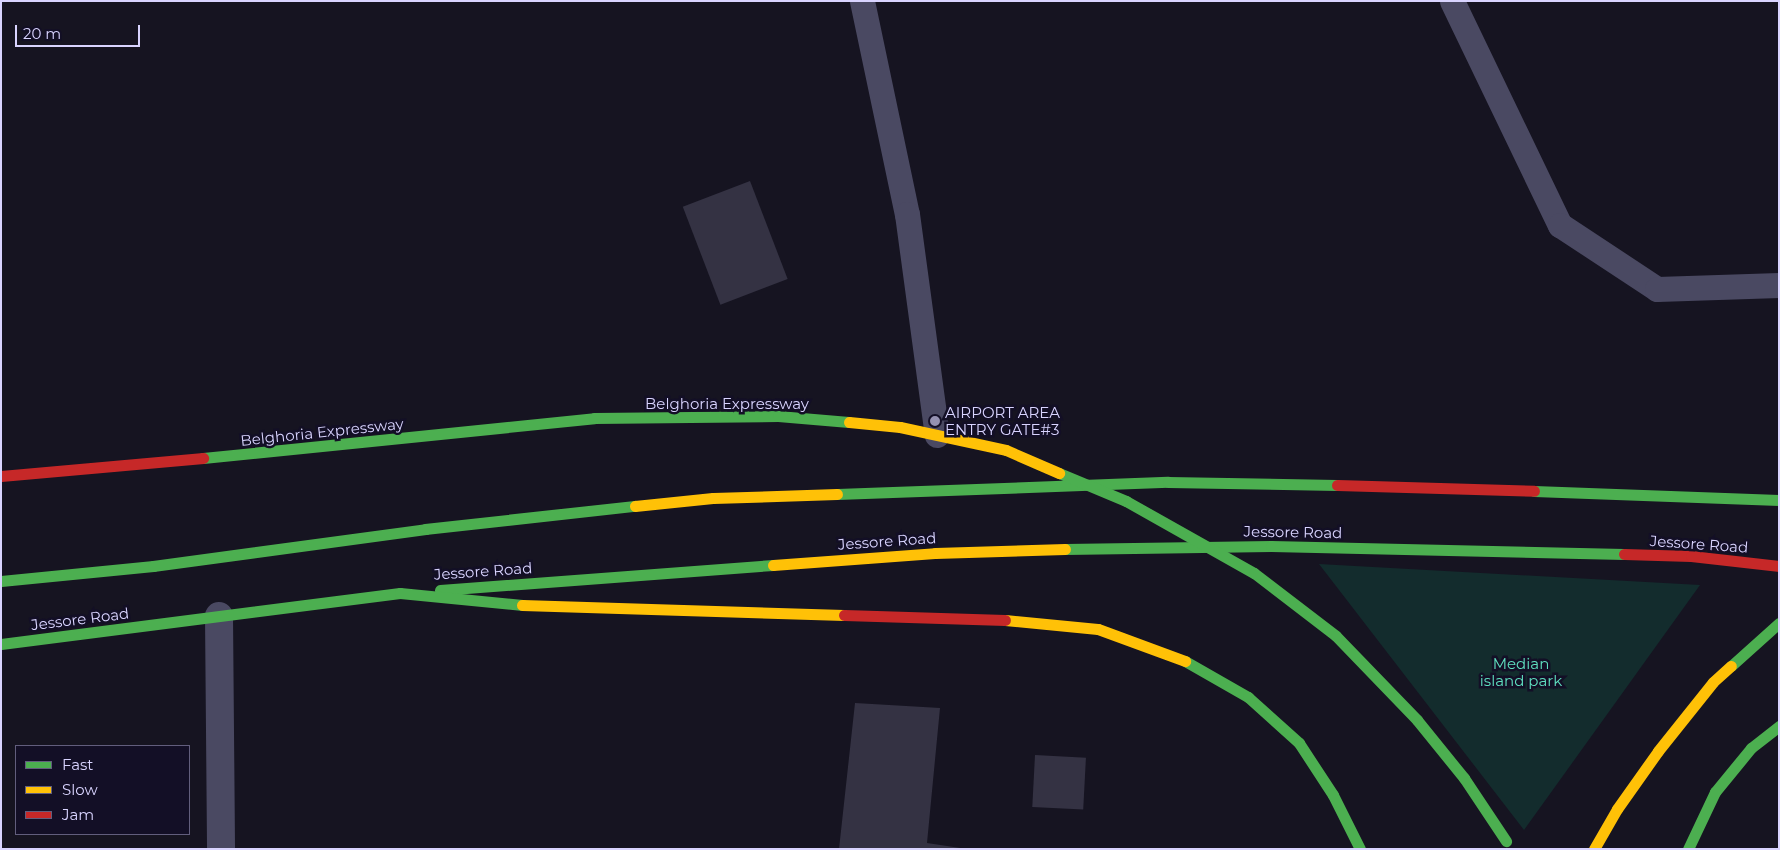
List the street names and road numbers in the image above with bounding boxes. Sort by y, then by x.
street label: Belghoria Expressway [645,395,809,413]
street label: Belghoria Expressway [240,414,404,450]
street label: Jessore Road [1244,522,1342,542]
street label: Jessore Road [837,529,937,553]
street label: Jessore Road [1649,532,1749,556]
street label: Jessore Road [433,559,533,583]
street label: Jessore Road [30,604,130,634]

